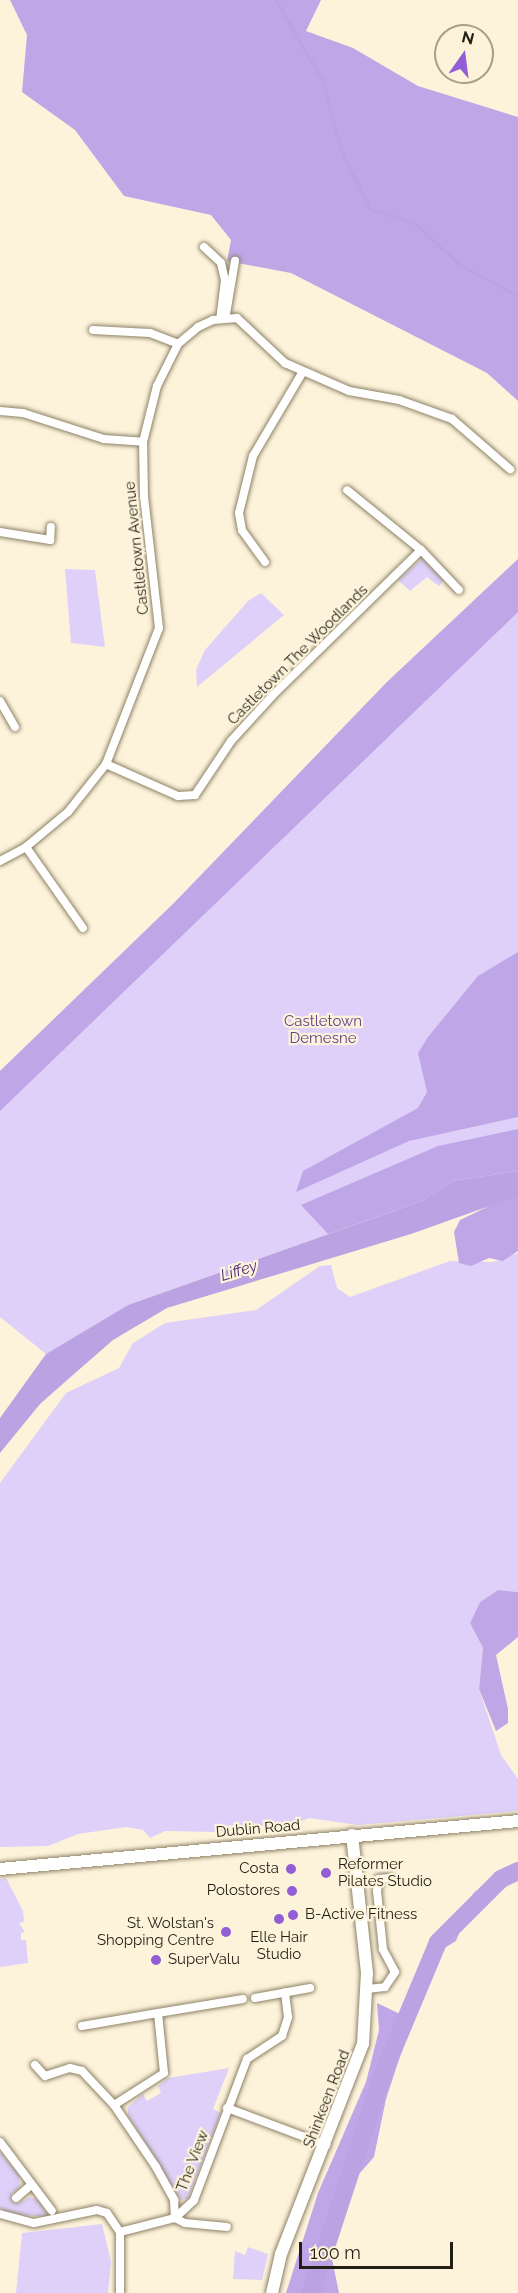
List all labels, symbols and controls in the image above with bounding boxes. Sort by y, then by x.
north arrow [434,24,494,84]
text: N [460,27,476,49]
street label: Castletown Avenue [121,480,153,616]
street label: Castletown The Woodlands [224,581,372,729]
park label: Castletown Demesne [284,1012,362,1047]
water label: Liffey [218,1256,260,1286]
street label: Dublin Road [215,1816,301,1842]
place label: Reformer Pilates Studio [338,1855,432,1890]
place label: Costa [239,1860,279,1878]
marker: Costa [284,1862,298,1876]
marker: Reformer Pilates Studio [319,1866,333,1880]
place label: Polostores [207,1882,280,1900]
marker: Polostores [285,1884,299,1898]
place label: B-Active Fitness [305,1906,417,1924]
marker: B-Active Fitness [286,1908,300,1922]
marker: Elle Hair Studio [272,1912,286,1926]
place label: St. Wolstan's Shopping Centre [97,1914,214,1949]
marker: St. Wolstan's Shopping Centre [219,1925,233,1939]
place label: Elle Hair Studio [250,1928,308,1963]
place label: SuperValu [168,1951,240,1969]
marker: SuperValu [149,1953,163,1967]
street label: Shinkeen Road [300,2047,354,2151]
street label: The View [173,2128,213,2194]
scale bar [302,2230,456,2268]
text: 100 m [310,2242,361,2263]

